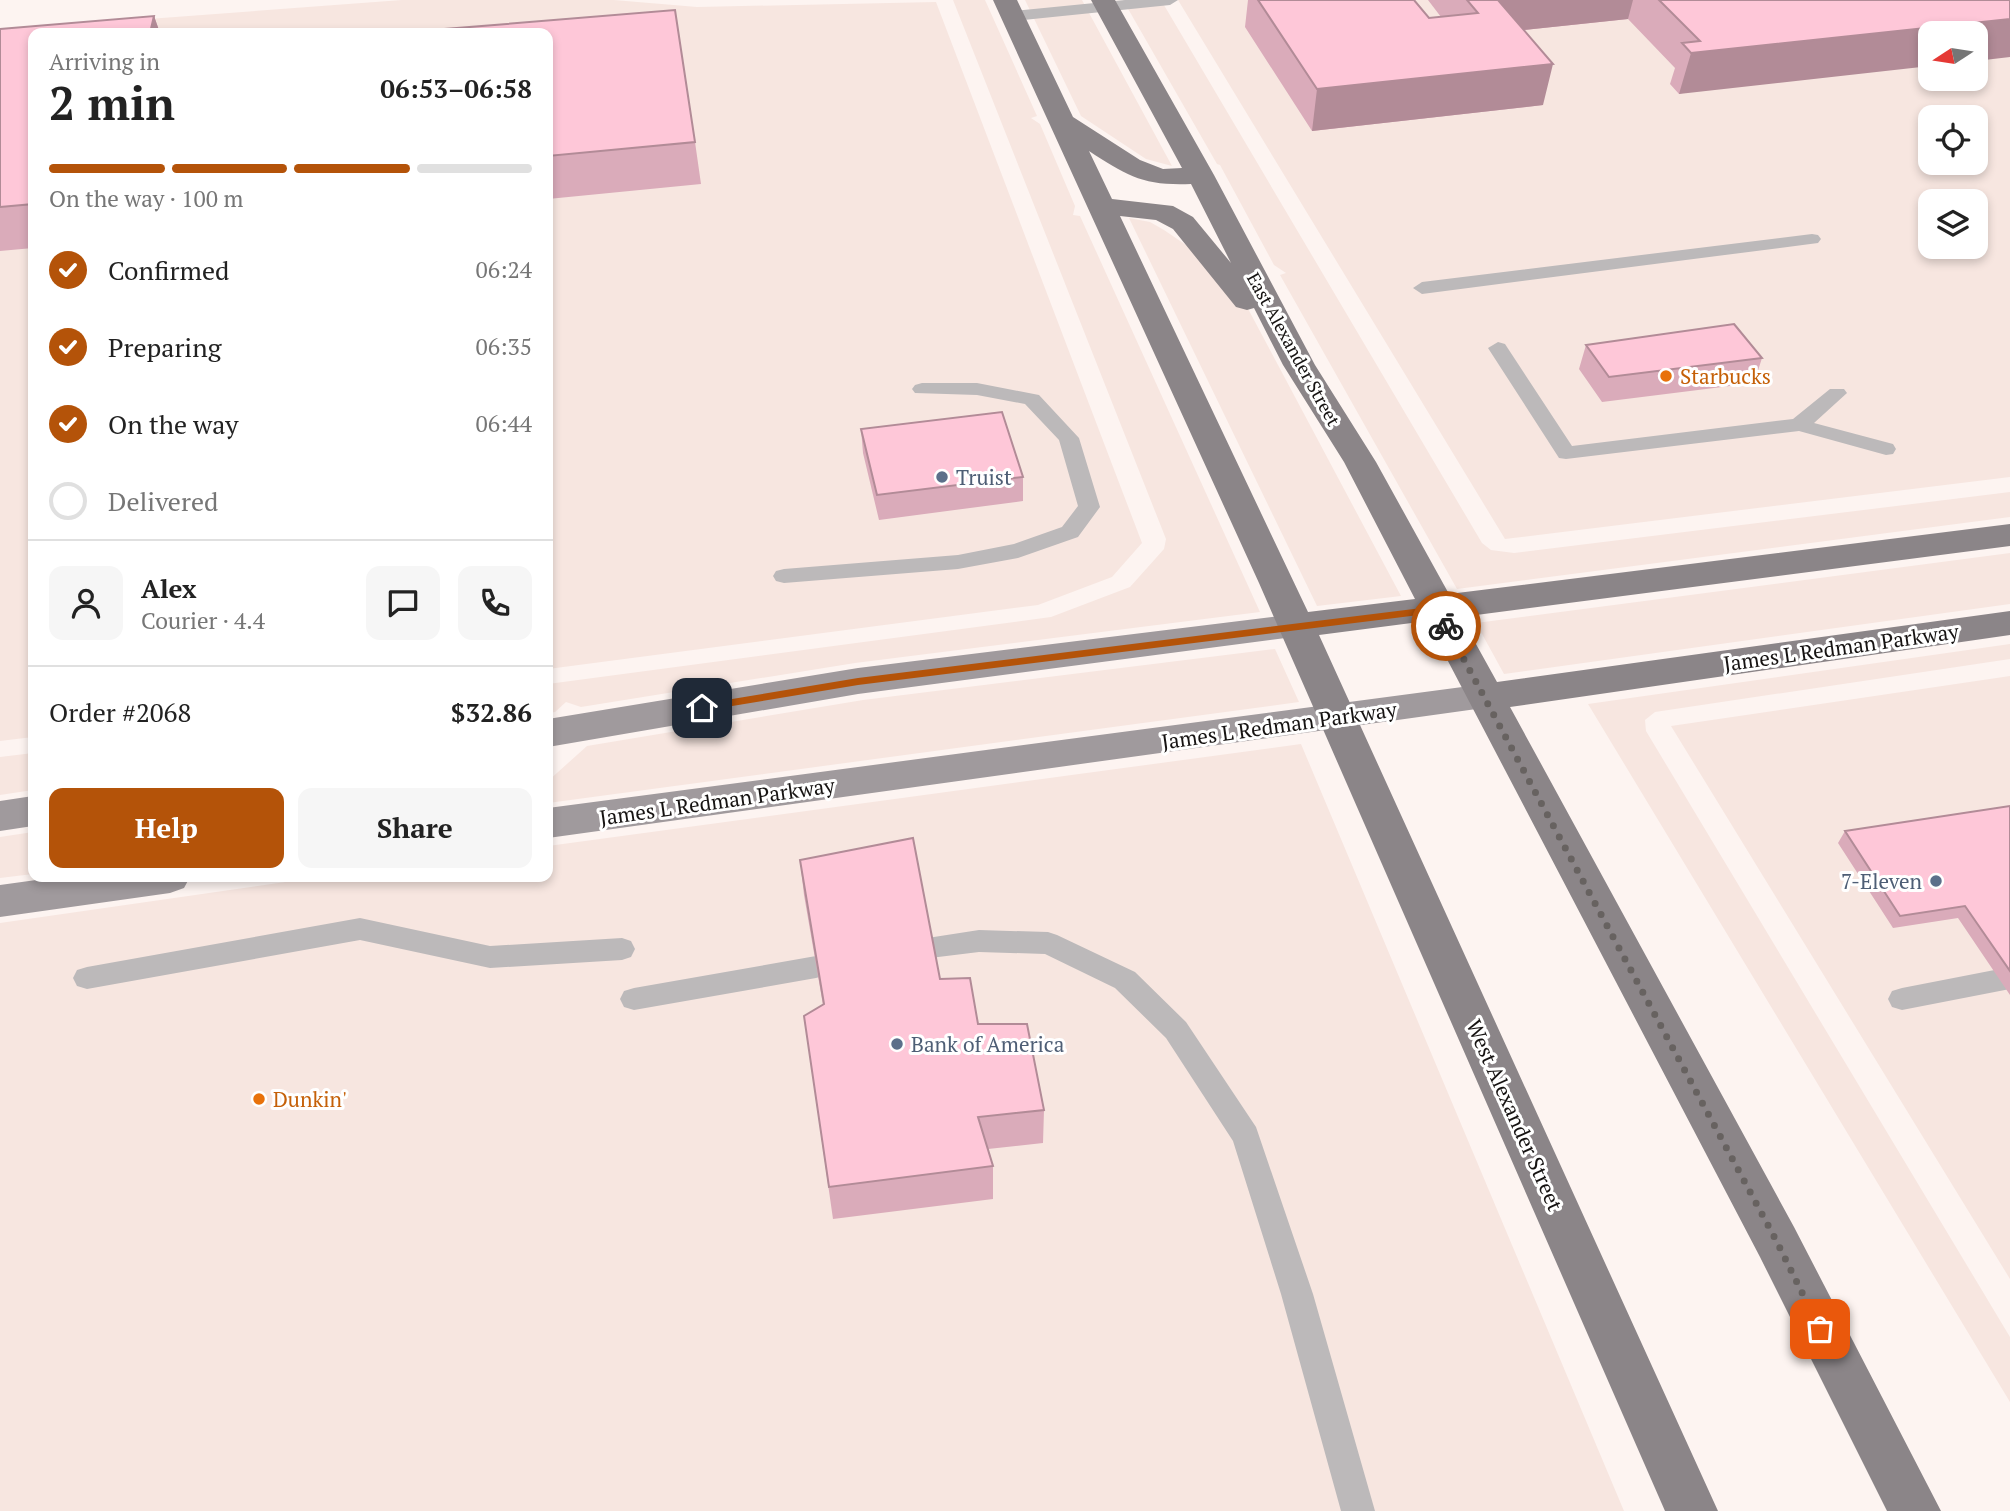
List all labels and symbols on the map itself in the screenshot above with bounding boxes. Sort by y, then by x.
north arrow [1918,21,1988,91]
street label: East Alexander Street [1242,268,1346,430]
place label: Starbucks [1680,362,1771,390]
marker: Starbucks [1658,368,1674,384]
place label: Truist [956,463,1012,491]
marker: Truist [934,469,950,485]
courier [1411,591,1481,661]
street label: James L Redman Parkway [1722,617,1961,677]
pin [672,678,732,738]
street label: James L Redman Parkway [1160,695,1399,755]
street label: James L Redman Parkway [598,771,837,831]
place label: 7-Eleven [1841,867,1923,895]
marker: 7-Eleven [1928,873,1944,889]
street label: West Alexander Street [1460,1015,1570,1215]
place label: Bank of America [911,1030,1065,1058]
marker: Bank of America [889,1036,905,1052]
place label: Dunkin' [273,1085,347,1113]
marker: Dunkin' [251,1091,267,1107]
pin [1790,1299,1850,1359]

